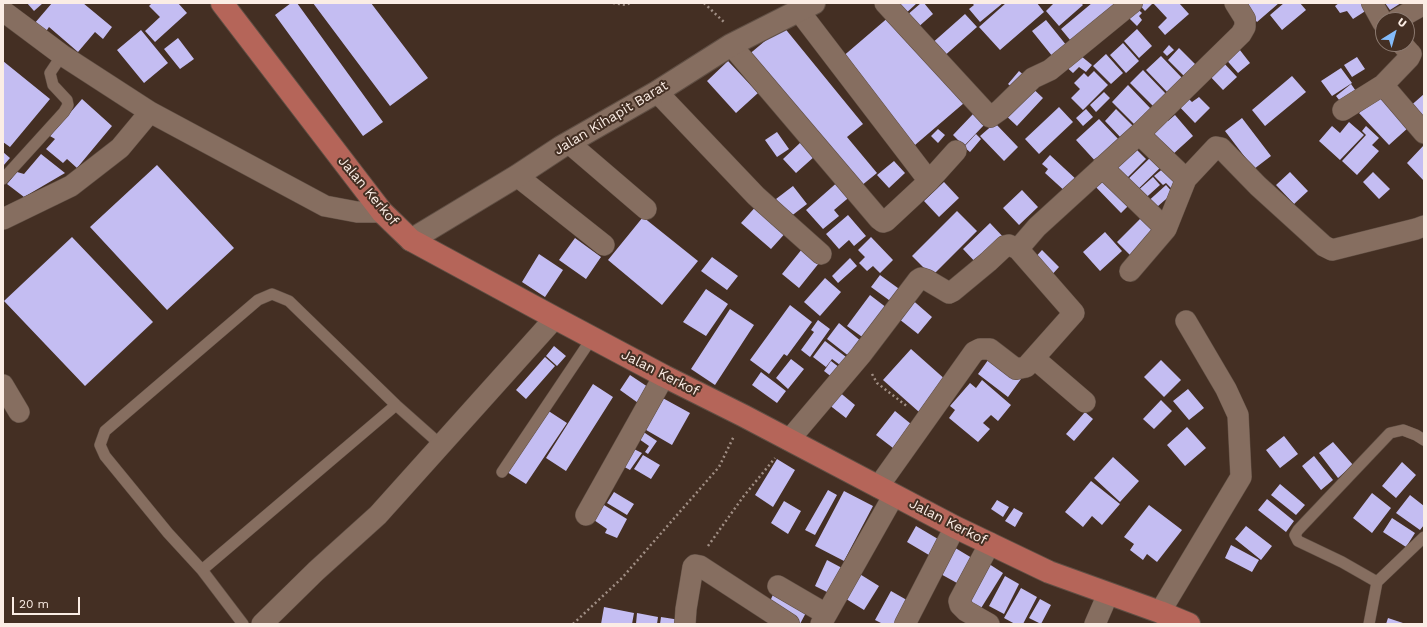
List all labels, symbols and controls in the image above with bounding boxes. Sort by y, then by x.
north arrow [1375,12,1415,52]
text: U [1395,15,1409,30]
street label: Jalan Kihapit Barat [551,77,671,159]
street label: Jalan Kerkof [334,153,402,229]
street label: Jalan Kerkof [618,346,702,400]
street label: Jalan Kerkof [906,495,990,549]
scale bar [14,589,82,615]
text: 20 m [19,597,49,611]

